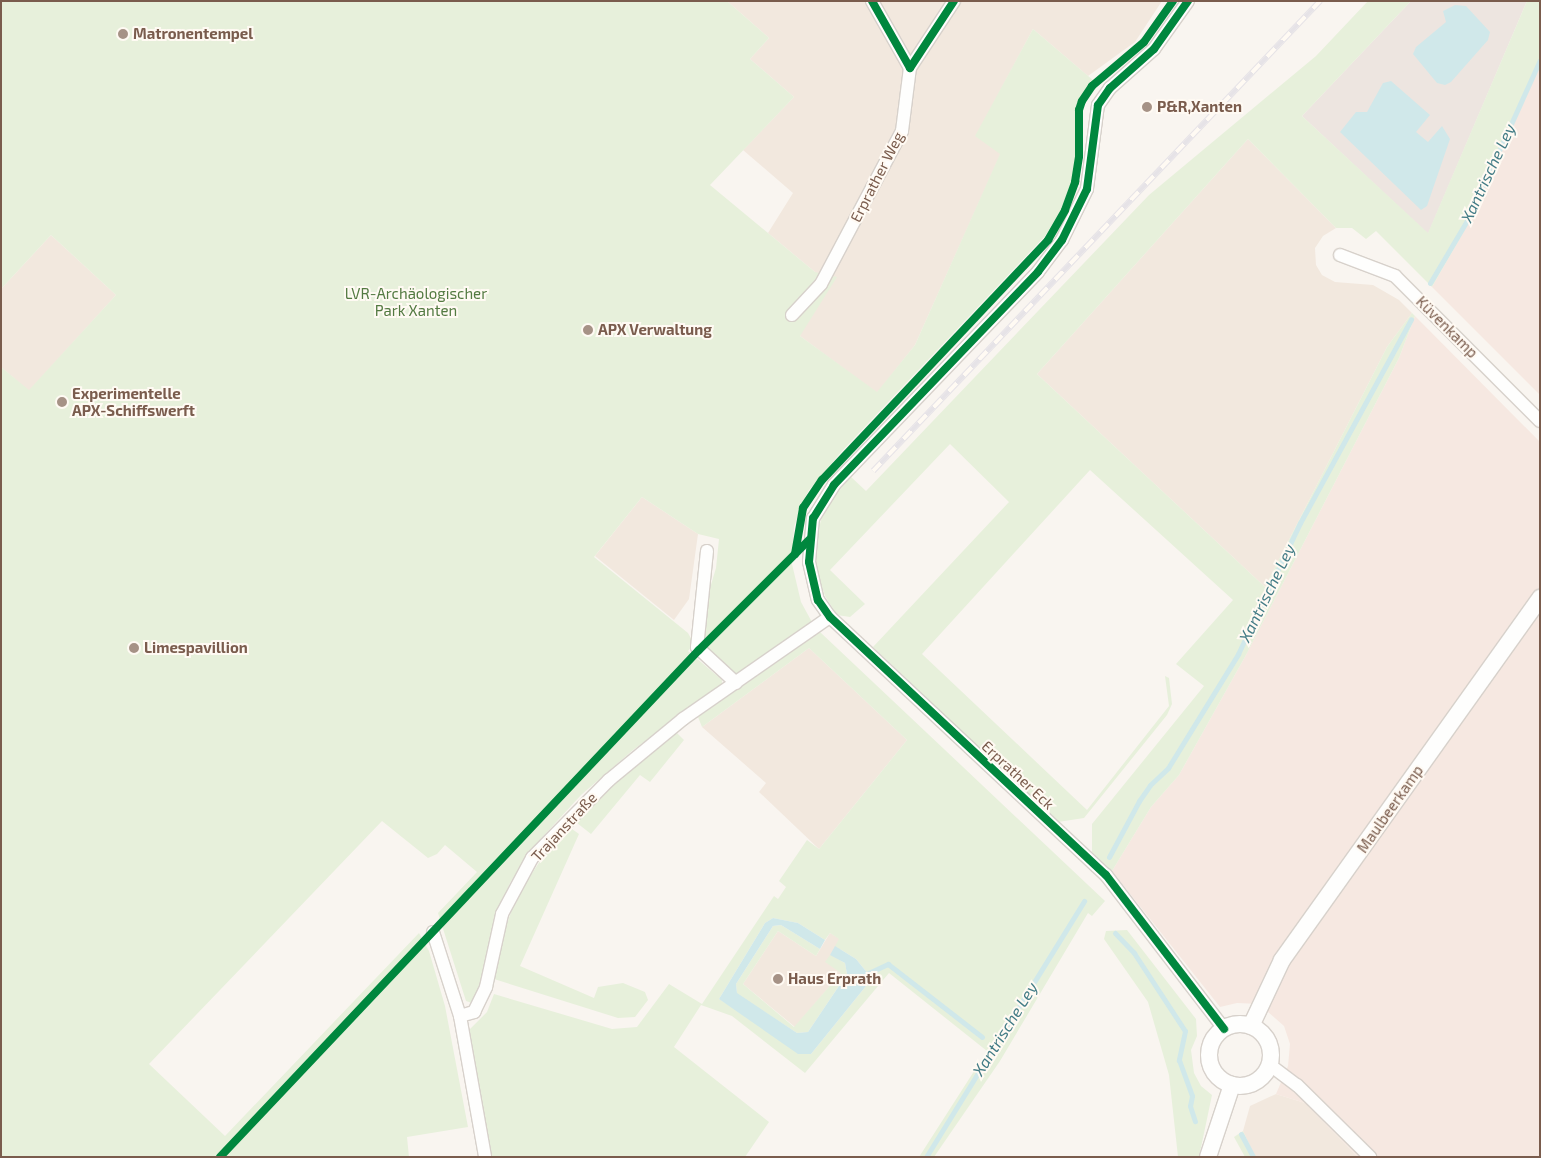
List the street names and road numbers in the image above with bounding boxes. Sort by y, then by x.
street label: Erprather Weg [846,129,908,225]
street label: Küvenkamp [1412,292,1482,362]
street label: Erprather Eck [978,737,1058,813]
street label: Maulbeerkamp [1353,762,1427,856]
street label: Trajanstraße [527,789,601,865]

